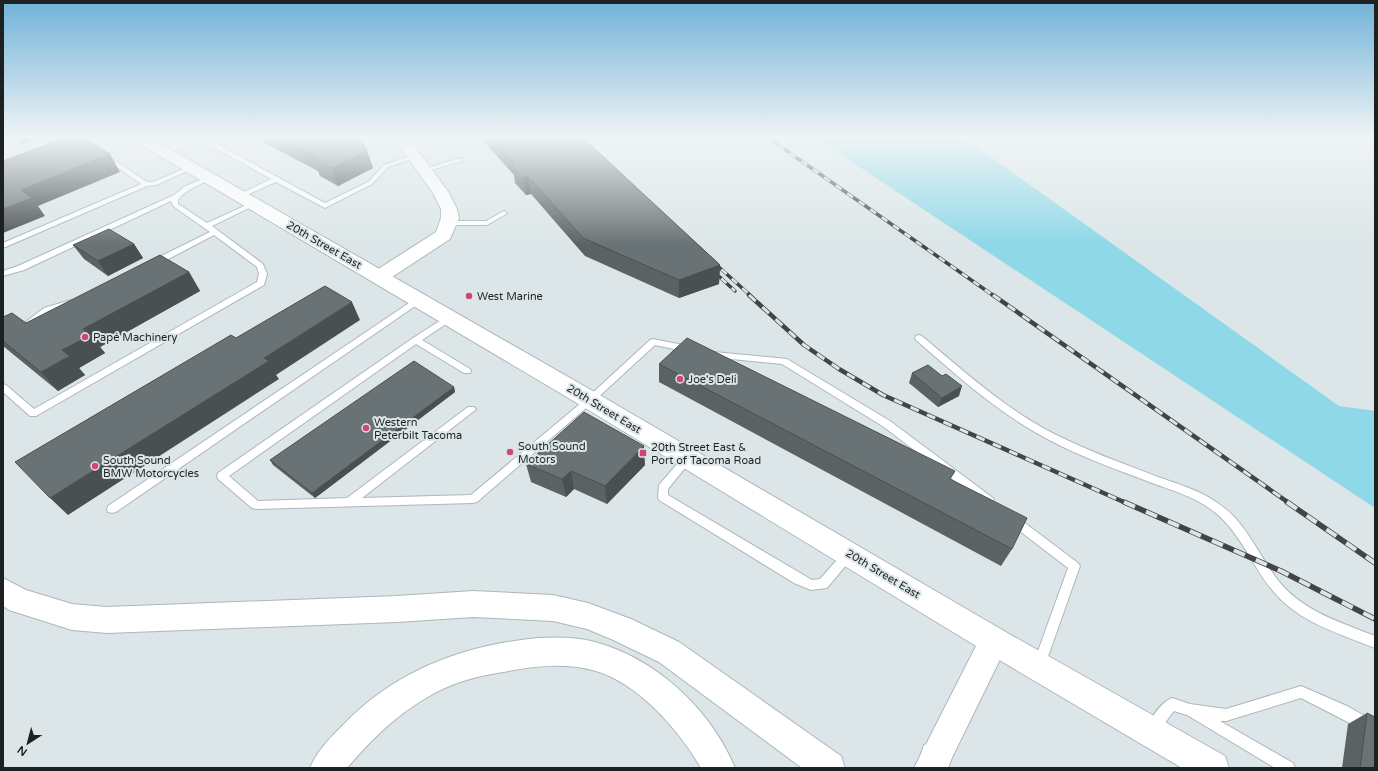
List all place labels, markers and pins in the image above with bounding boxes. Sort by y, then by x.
place label: West Marine [477,290,543,303]
marker: West Marine [464,291,474,301]
place label: Papé Machinery [93,331,178,344]
marker: Papé Machinery [80,332,90,342]
place label: Joe's Deli [688,373,736,386]
marker: Joe's Deli [675,374,685,384]
place label: Western Peterbilt Tacoma [374,416,462,442]
marker: Western Peterbilt Tacoma [361,423,371,433]
place label: South Sound Motors [518,440,586,466]
place label: 20th Street East & Port of Tacoma Road [651,441,761,467]
marker: South Sound Motors [505,447,515,457]
marker: 20th Street East & Port of Tacoma Road [638,448,648,458]
place label: South Sound BMW Motorcycles [103,454,199,480]
marker: South Sound BMW Motorcycles [90,461,100,471]

